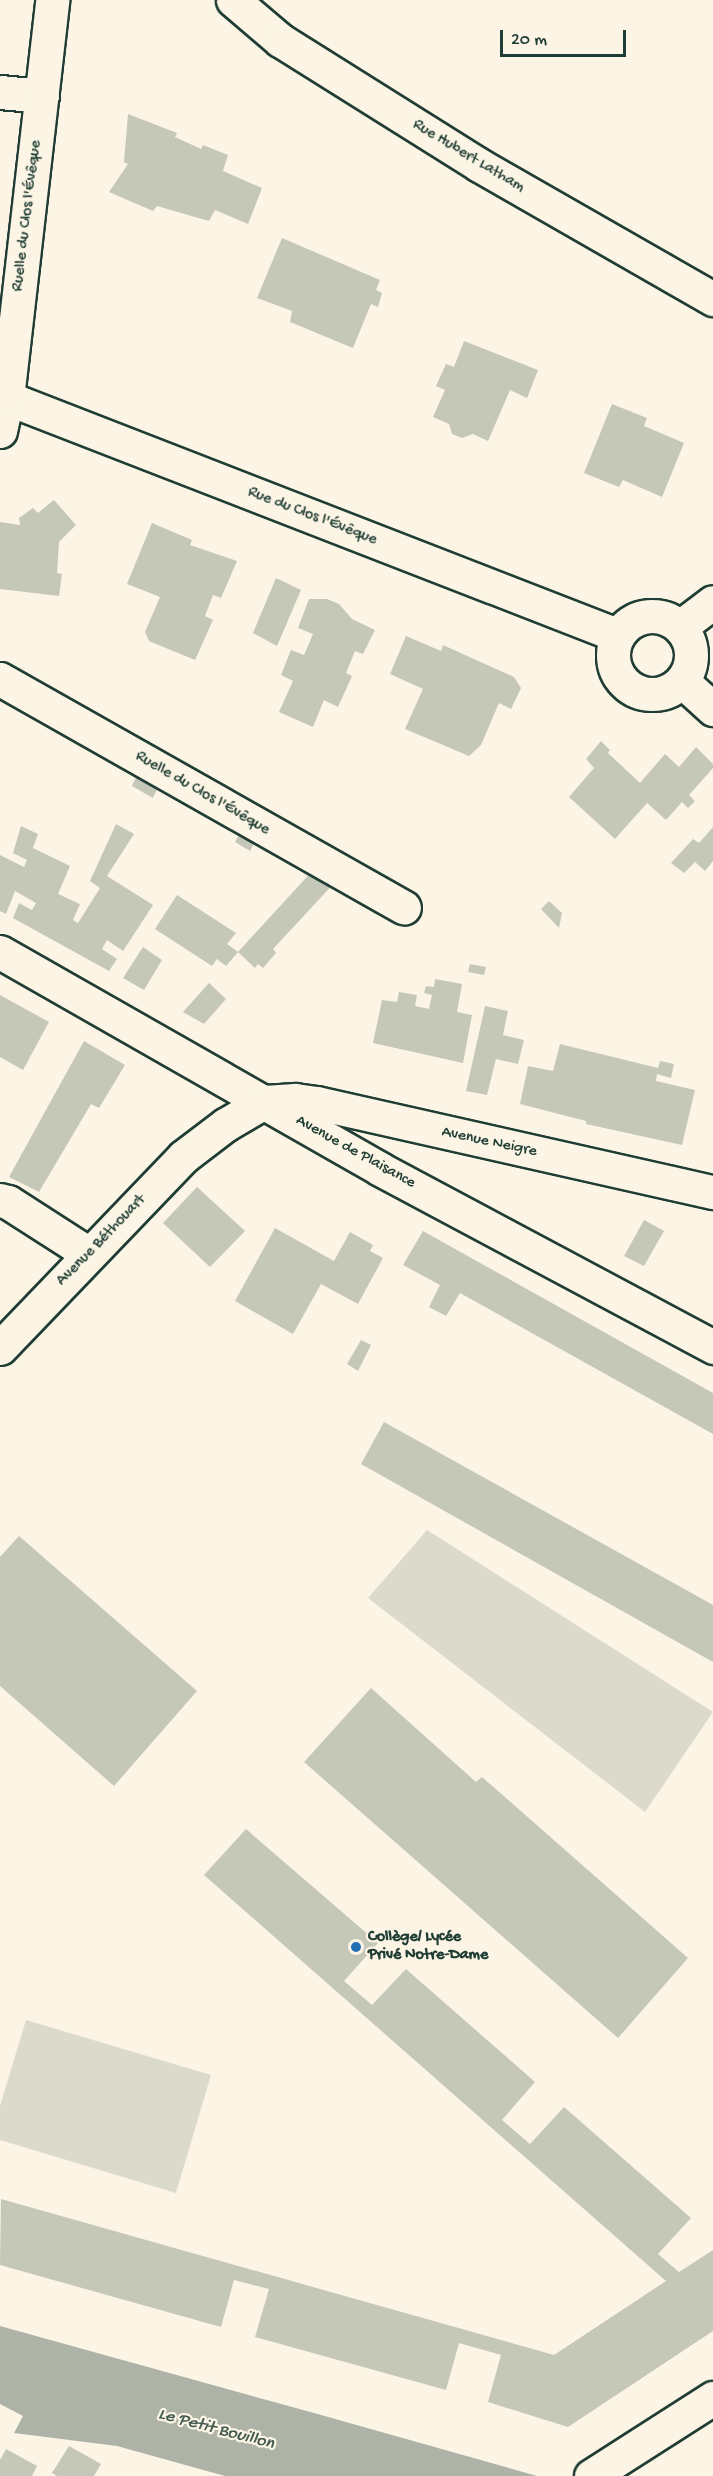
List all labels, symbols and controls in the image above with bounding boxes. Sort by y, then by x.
scale bar [503,18,629,56]
text: 20 m [511,30,547,51]
street label: Rue Hubert Latham [408,116,528,198]
street label: Ruelle du Clos l'Évêque [9,139,47,293]
street label: Rue du Clos l'Évêque [245,483,379,551]
street label: Ruelle du Clos l'Évêque [131,748,273,840]
street label: Avenue de Plaisance [292,1112,418,1194]
street label: Avenue Neigre [440,1124,538,1162]
street label: Avenue Béthouart [53,1191,151,1291]
place label: Collège/ Lycée Privé Notre-Dame [368,1928,488,1966]
marker: Collège/ Lycée Privé Notre-Dame [349,1940,363,1954]
water label: Le Petit Bouillon [156,2404,276,2456]

